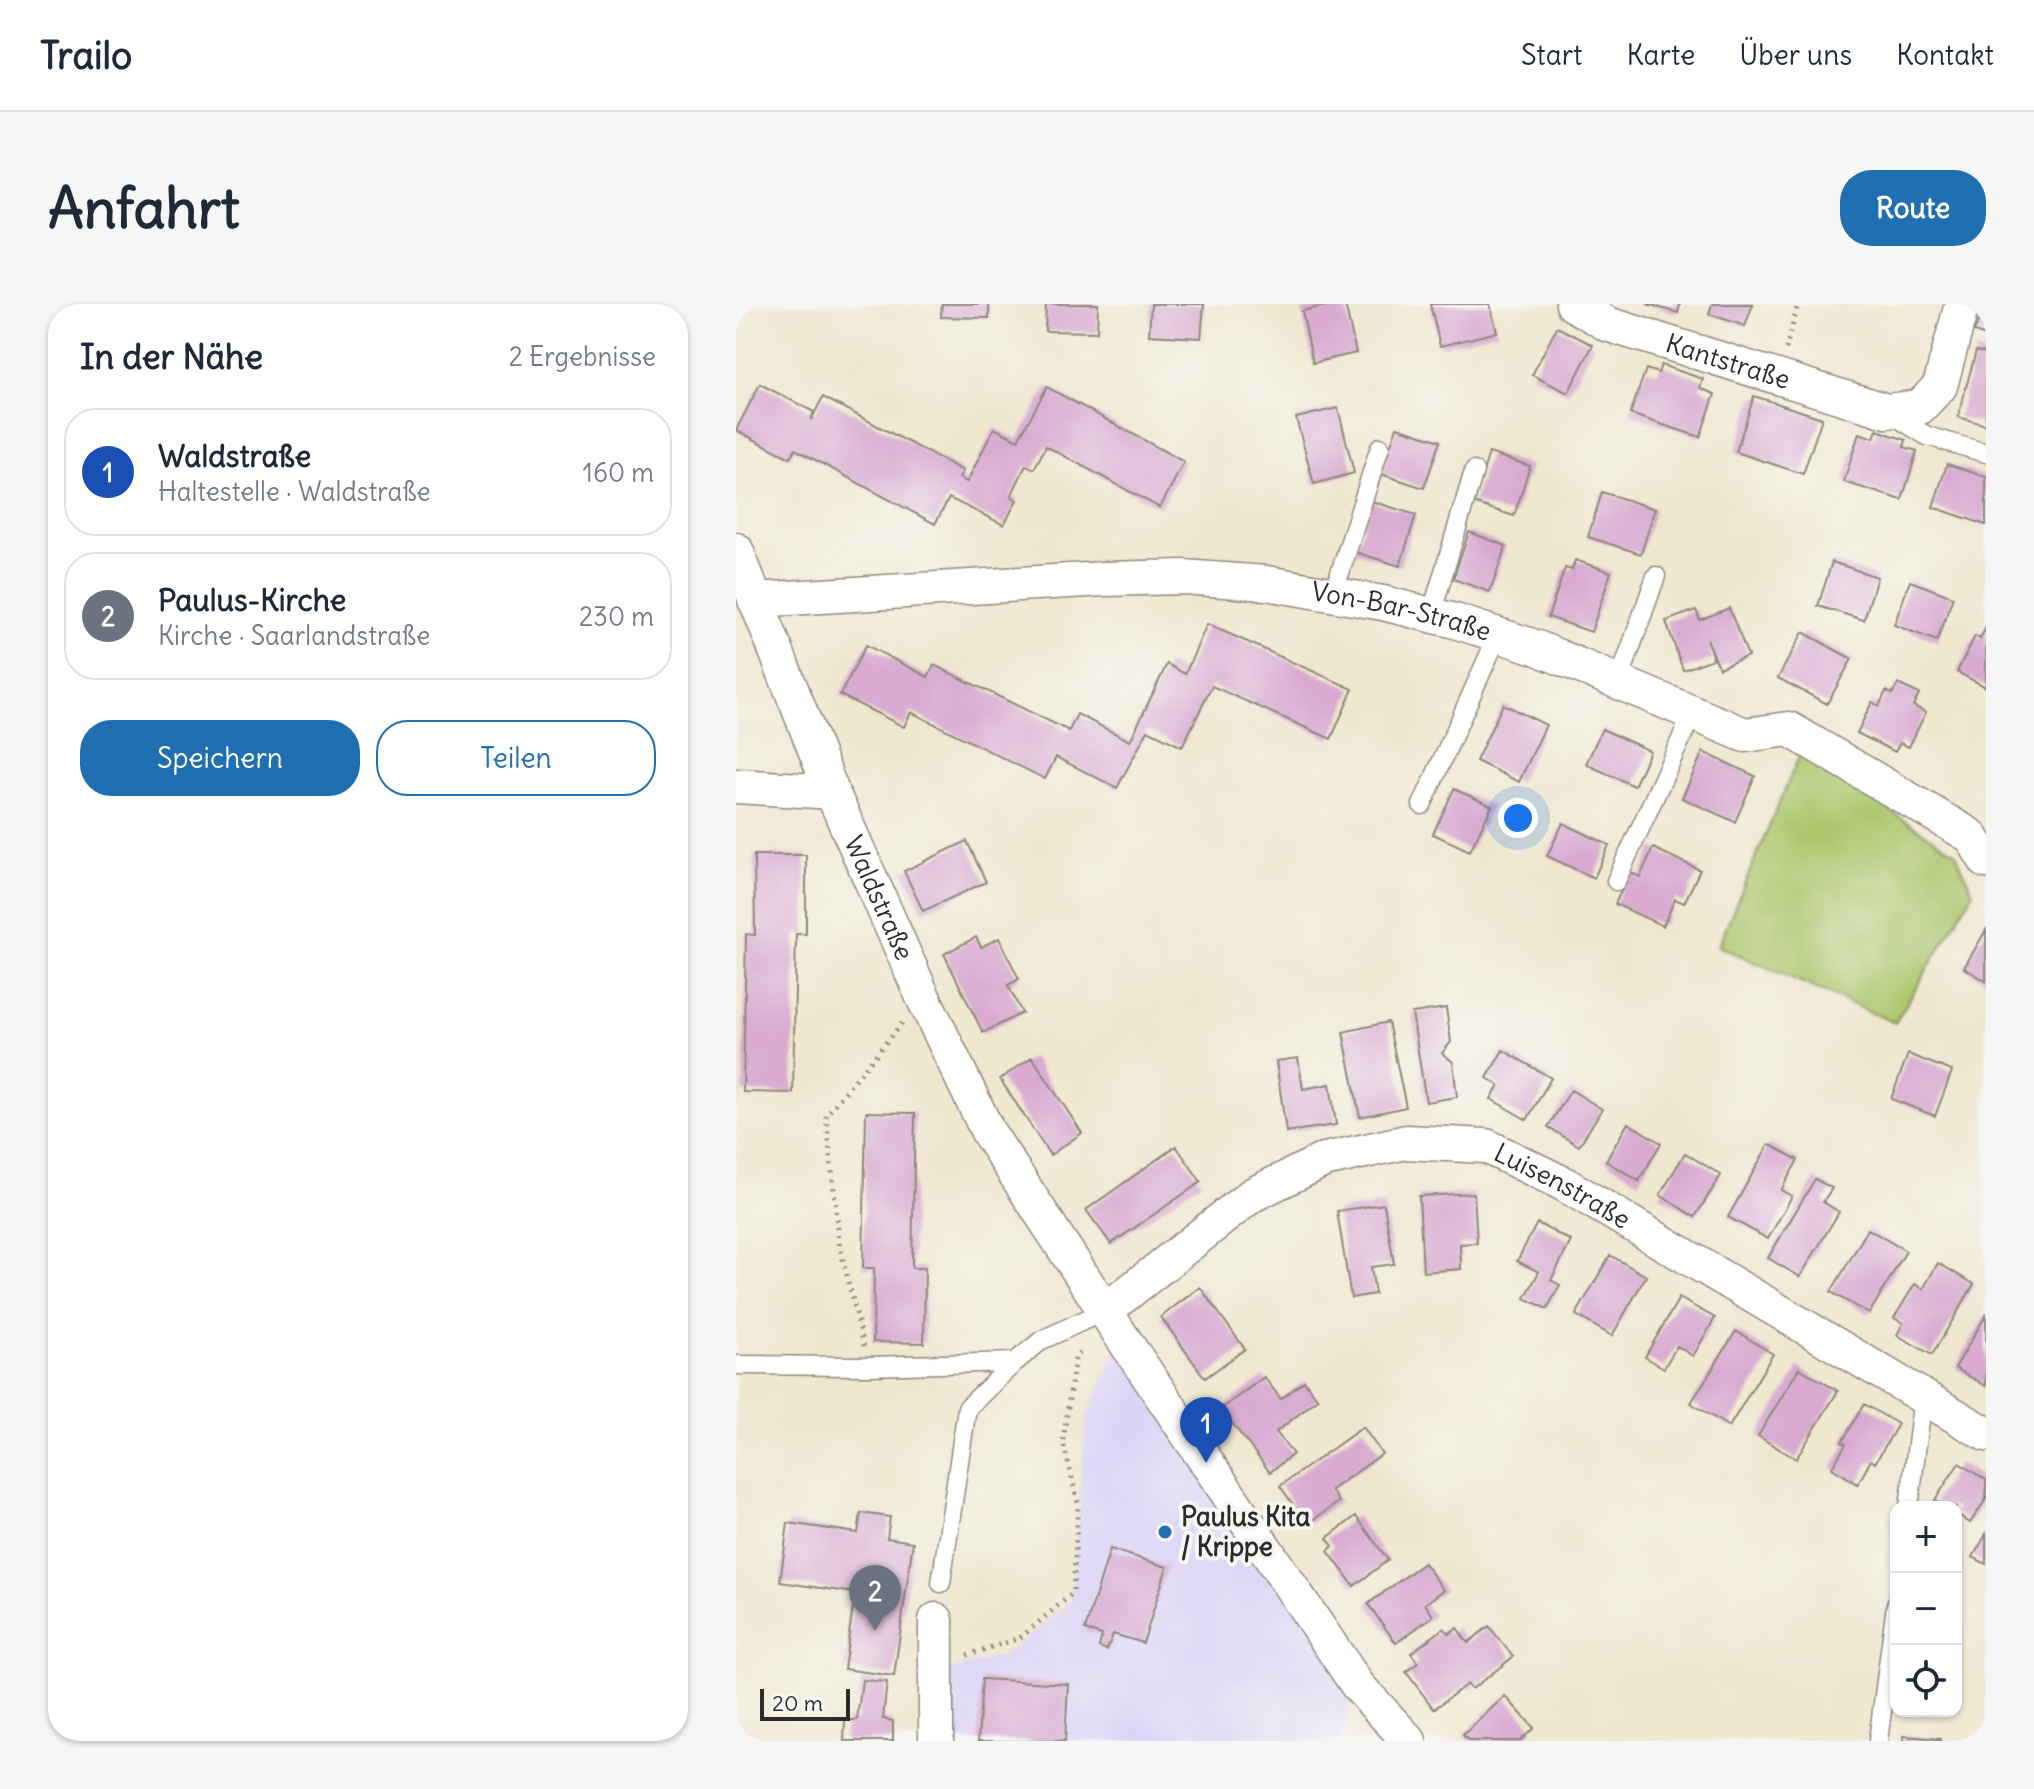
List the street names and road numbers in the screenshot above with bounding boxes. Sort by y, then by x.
street label: Kantstraße [1662,326,1794,396]
street label: Von-Bar-Straße [1309,574,1495,648]
street label: Waldstraße [837,830,921,965]
street label: Luisenstraße [1489,1136,1636,1236]

